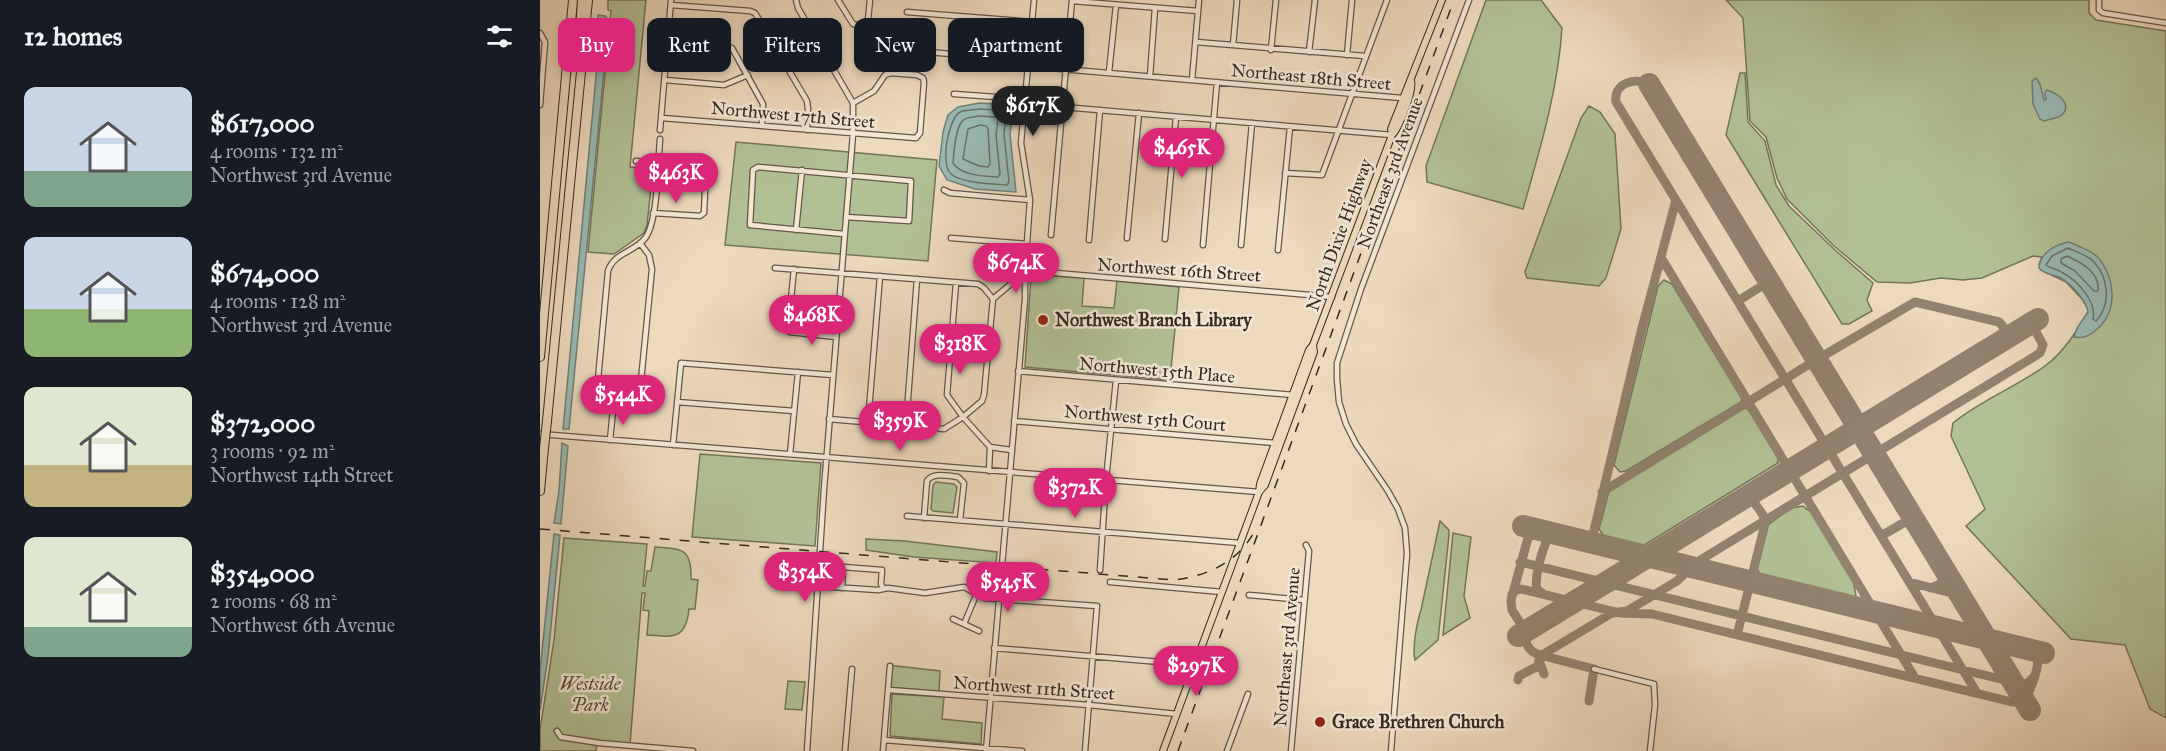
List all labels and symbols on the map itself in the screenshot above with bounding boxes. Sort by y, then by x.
street label: Northeast 18th Street [1230,59,1393,95]
pin: $617K [991,86,1075,137]
street label: Northeast 3rd Avenue [1352,94,1428,252]
street label: Northwest 17th Street [710,97,877,133]
pin: $465K [1140,128,1224,179]
pin: $463K [634,153,718,204]
street label: North Dixie Highway [1301,155,1378,315]
pin: $674K [974,243,1058,294]
street label: Northwest 16th Street [1096,253,1262,287]
pin: $468K [770,295,854,346]
place label: Northwest Branch Library [1055,309,1253,332]
marker: Northwest Branch Library [1036,313,1050,327]
pin: $318K [918,324,1002,375]
street label: Northwest 15th Place [1078,352,1236,388]
pin: $544K [581,375,665,426]
street label: Northwest 15th Court [1063,400,1228,436]
pin: $359K [858,401,942,452]
pin: $372K [1033,468,1117,519]
pin: $354K [763,552,847,603]
pin: $545K [966,562,1050,613]
street label: Northeast 3rd Avenue [1269,566,1305,728]
pin: $297K [1154,646,1238,697]
street label: Northwest 11th Street [952,671,1116,705]
park label: Westside Park [560,673,622,716]
place label: Grace Brethren Church [1332,711,1506,733]
marker: Grace Brethren Church [1313,715,1327,729]

